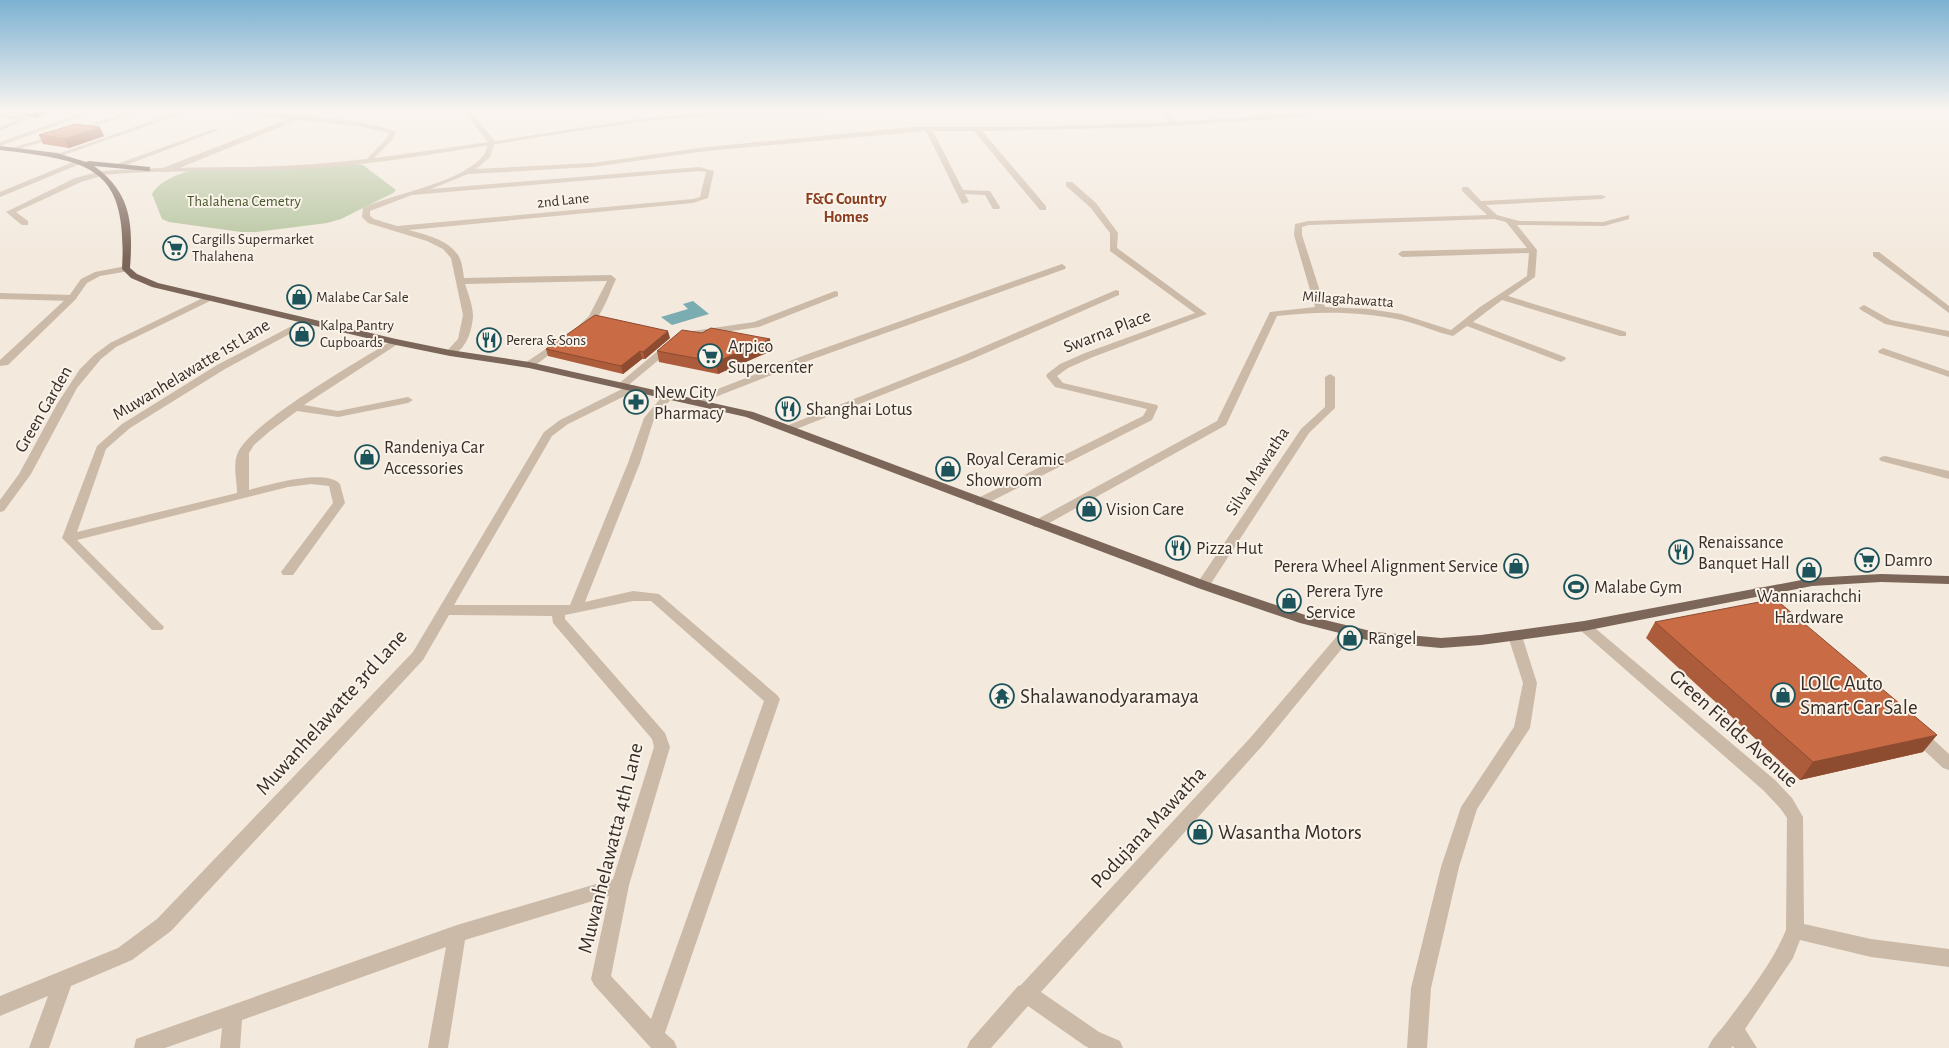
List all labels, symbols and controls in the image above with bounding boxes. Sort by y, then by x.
street label: 2nd Lane [536,190,590,211]
district label: F&G Country Homes [805,191,888,225]
park label: Thalahena Cemetry [187,194,302,209]
place label: Cargills Supermarket Thalahena [192,232,314,264]
supermarket icon: Cargills Supermarket Thalahena [162,235,188,261]
shop icon: Malabe Car Sale [286,284,312,310]
street label: Millagahawatta [1302,289,1394,310]
place label: Malabe Car Sale [316,290,409,305]
street label: Swarna Place [1061,307,1153,357]
street label: Muwanhelawatte 1st Lane [110,316,273,424]
place label: Kalpa Pantry Cupboards [320,318,394,350]
shop icon: Kalpa Pantry Cupboards [289,321,315,347]
restaurant icon: Perera & Sons [476,327,502,353]
place label: Perera & Sons [506,333,586,348]
place label: Arpico Supercenter [728,338,813,377]
supermarket icon: Arpico Supercenter [697,343,723,369]
street label: Green Garden [12,363,76,456]
place label: New City Pharmacy [654,384,724,423]
pharmacy icon: New City Pharmacy [623,389,649,415]
restaurant icon: Shanghai Lotus [775,396,801,422]
place label: Shanghai Lotus [806,401,913,419]
street label: Silva Mawatha [1223,424,1293,519]
place label: Randeniya Car Accessories [384,439,484,478]
shop icon: Randeniya Car Accessories [354,444,380,470]
place label: Royal Ceramic Showroom [966,451,1064,490]
shop icon: Royal Ceramic Showroom [935,456,961,482]
shop icon: Vision Care [1076,496,1102,522]
place label: Vision Care [1106,501,1184,519]
place label: Renaissance Banquet Hall [1698,534,1790,573]
restaurant icon: Pizza Hut [1165,535,1191,561]
restaurant icon: Renaissance Banquet Hall [1668,539,1694,565]
place label: Pizza Hut [1196,540,1263,558]
supermarket icon: Damro [1854,547,1880,573]
place label: Damro [1884,552,1933,570]
shop icon: Perera Wheel Alignment Service [1503,553,1529,579]
shop icon: Wanniarachchi Hardware [1796,557,1822,583]
place label: Perera Wheel Alignment Service [1273,558,1498,576]
sports icon: Malabe Gym [1563,574,1589,600]
place label: Malabe Gym [1594,579,1682,597]
place label: Perera Tyre Service [1306,583,1383,622]
shop icon: Perera Tyre Service [1276,588,1302,614]
place label: Wanniarachchi Hardware [1757,588,1862,627]
shop icon: Rangel [1337,625,1363,651]
street label: Muwanhelawatte 3rd Lane [252,626,411,799]
place label: Rangel [1368,630,1417,648]
street label: Green Fields Avenue [1665,665,1802,791]
place label: LOLC Auto Smart Car Sale [1800,673,1918,718]
shop icon: LOLC Auto Smart Car Sale [1770,682,1796,708]
temple icon: Shalawanodyaramaya [989,683,1015,709]
place label: Shalawanodyaramaya [1020,686,1199,707]
street label: Muwanhelawatta 4th Lane [574,741,647,955]
street label: Podujana Mawatha [1087,762,1210,892]
shop icon: Wasantha Motors [1187,819,1213,845]
place label: Wasantha Motors [1218,822,1362,843]

